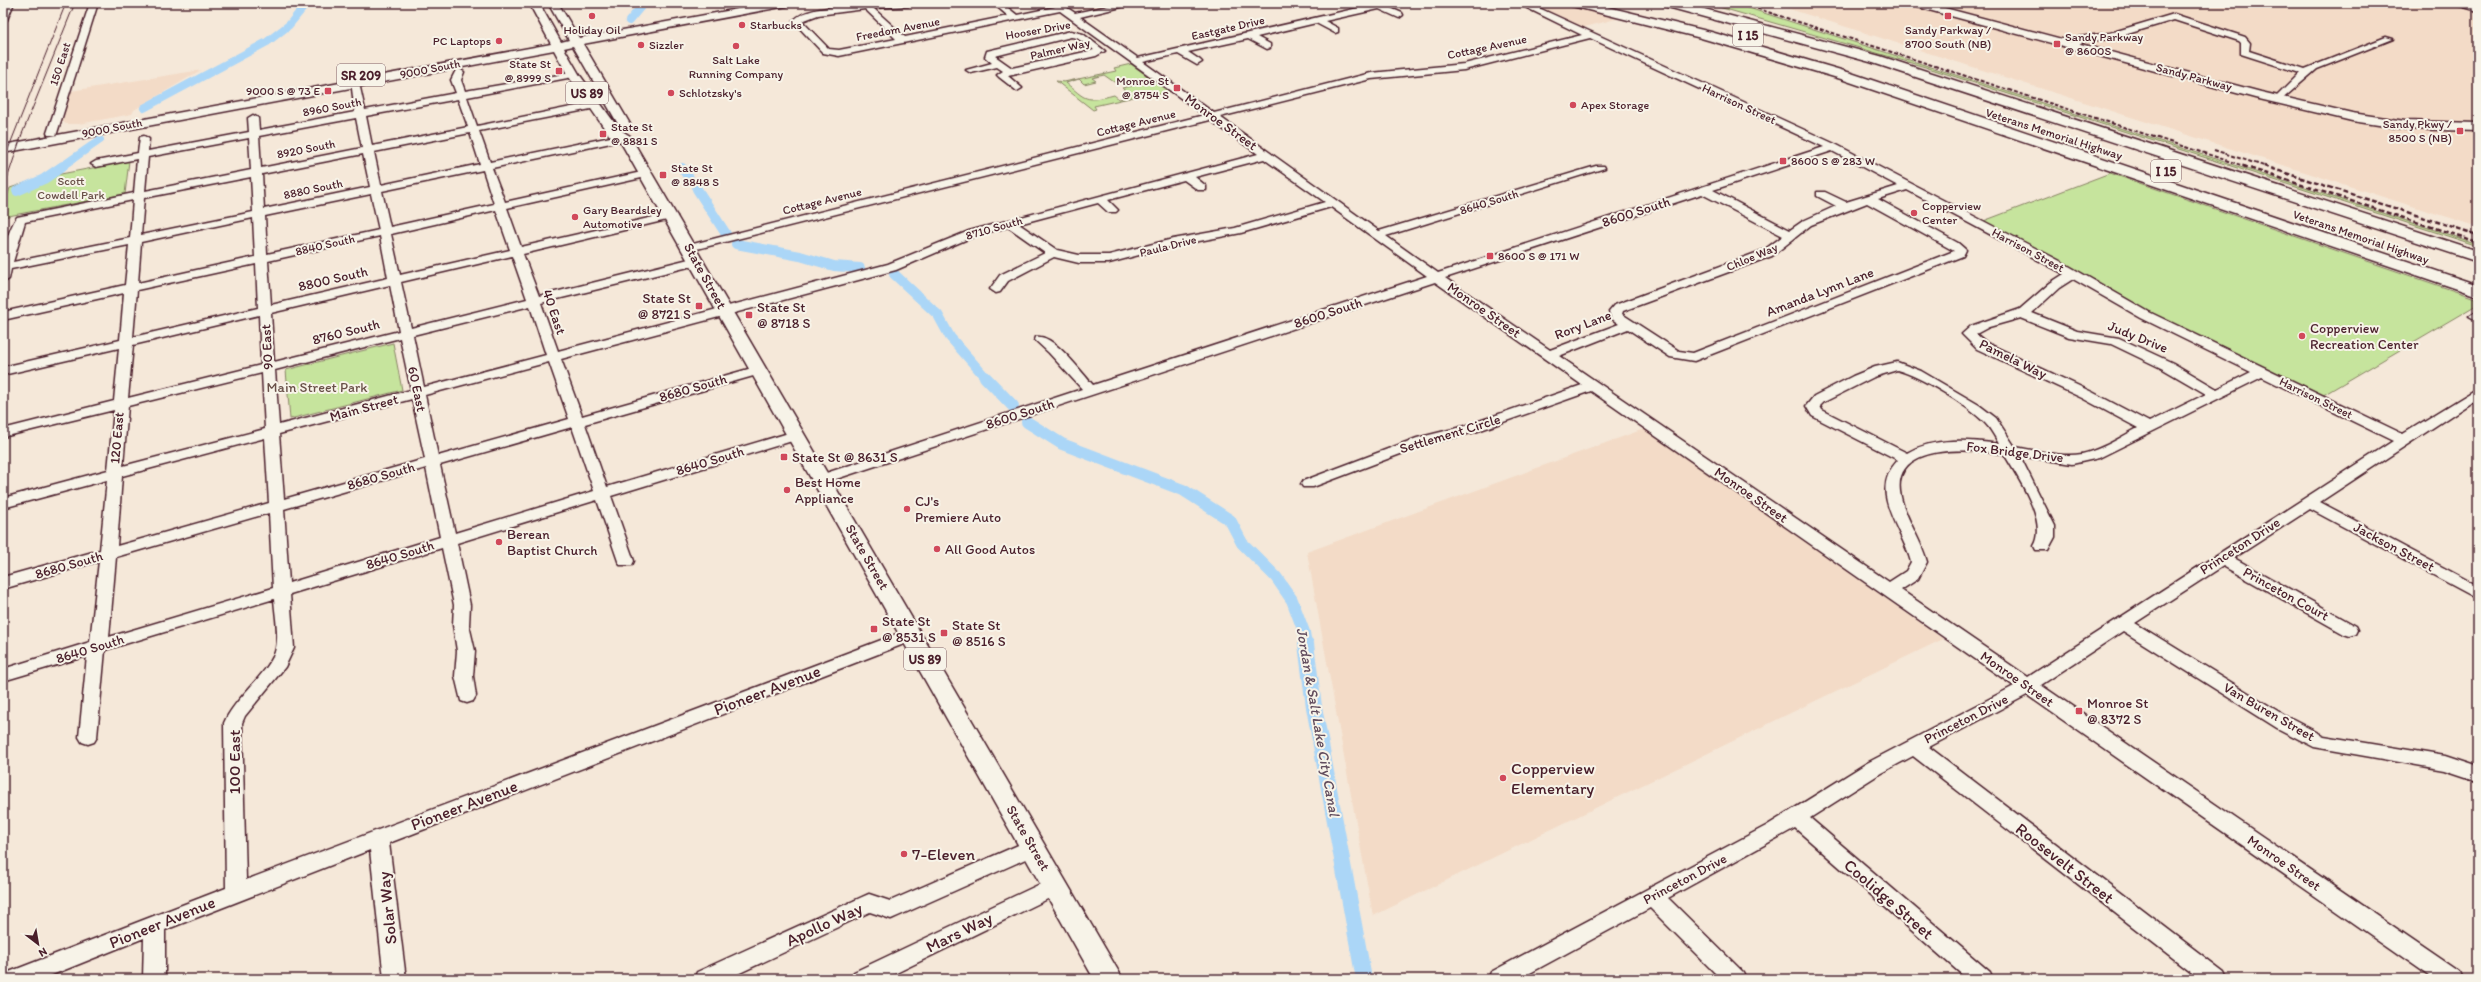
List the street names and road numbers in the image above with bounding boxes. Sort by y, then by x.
street label: Eastgate Drive [1190,13,1266,43]
street label: Freedom Avenue [855,14,941,44]
street label: Hooser Drive [1004,17,1072,43]
road number: I 15 [1733,24,1763,46]
street label: Cottage Avenue [1446,32,1528,62]
street label: Palmer Way [1029,35,1092,63]
street label: 150 East [46,40,74,87]
street label: 9000 South [399,56,461,82]
street label: Sandy Parkway [2154,60,2234,94]
road number: SR 209 [337,64,385,86]
street label: Harrison Street [1700,81,1779,127]
road number: US 89 [566,82,608,104]
street label: Monroe Street [1181,90,1261,154]
street label: 8960 South [302,94,362,120]
street label: Veterans Memorial Highway [1984,105,2125,163]
street label: Cottage Avenue [1095,106,1177,140]
street label: 9000 South [81,115,143,141]
street label: 8920 South [276,136,336,162]
road number: I 15 [2151,160,2181,182]
street label: 8880 South [282,176,344,202]
street label: Cottage Avenue [781,184,863,218]
street label: 8640 South [1458,186,1520,218]
street label: 8600 South [1600,193,1672,231]
street label: Veterans Memorial Highway [2291,207,2431,267]
street label: 8710 South [964,213,1024,243]
street label: Harrison Street [1989,225,2067,275]
street label: 8840 South [294,231,356,259]
street label: Paula Drive [1138,232,1198,260]
street label: State Street [680,240,730,312]
street label: Chloe Way [1724,240,1780,274]
street label: 8800 South [297,263,369,295]
street label: Amanda Lynn Lane [1764,264,1877,320]
street label: Monroe Street [1444,278,1524,342]
street label: 40 East [538,287,570,337]
street label: 8600 South [1292,294,1364,332]
street label: Rory Lane [1552,306,1614,344]
street label: 8760 South [311,315,381,349]
street label: Judy Drive [2106,317,2171,357]
street label: 90 East [257,324,277,370]
street label: Pamela Way [1976,335,2050,383]
street label: 60 East [404,365,430,413]
street label: 8680 South [657,370,729,406]
street label: Harrison Street [2277,374,2355,422]
street label: Main Street [328,391,400,425]
street label: 8600 South [984,395,1056,433]
street label: Settlement Circle [1398,410,1503,457]
street label: 120 East [106,411,128,465]
street label: Fox Bridge Drive [1965,438,2065,466]
street label: 8640 South [674,443,746,479]
street label: 8680 South [345,458,417,494]
street label: Monroe Street [1711,463,1791,527]
street label: Princeton Drive [2197,514,2284,578]
street label: Jackson Street [2351,519,2437,575]
street label: State Street [841,521,893,593]
street label: 8640 South [364,537,436,573]
street label: 8680 South [33,547,105,583]
street label: Princeton Court [2240,563,2332,625]
street label: 8640 South [54,631,126,667]
street label: Monroe Street [1977,647,2057,711]
road number: US 89 [904,648,946,670]
street label: Pioneer Avenue [711,660,823,720]
street label: Van Buren Street [2220,679,2318,745]
street label: Princeton Drive [1921,690,2011,748]
street label: 100 East [224,729,244,794]
street label: Pioneer Avenue [408,775,520,835]
street label: State Street [1002,802,1054,874]
street label: Roosevelt Street [2012,818,2118,908]
street label: Monroe Street [2244,831,2324,895]
street label: Princeton Drive [1640,850,1730,908]
street label: Coolidge Street [1840,855,1938,943]
street label: Solar Way [373,871,401,945]
street label: Pioneer Avenue [106,892,218,952]
street label: Apollo Way [783,898,865,950]
street label: Mars Way [923,907,995,957]

